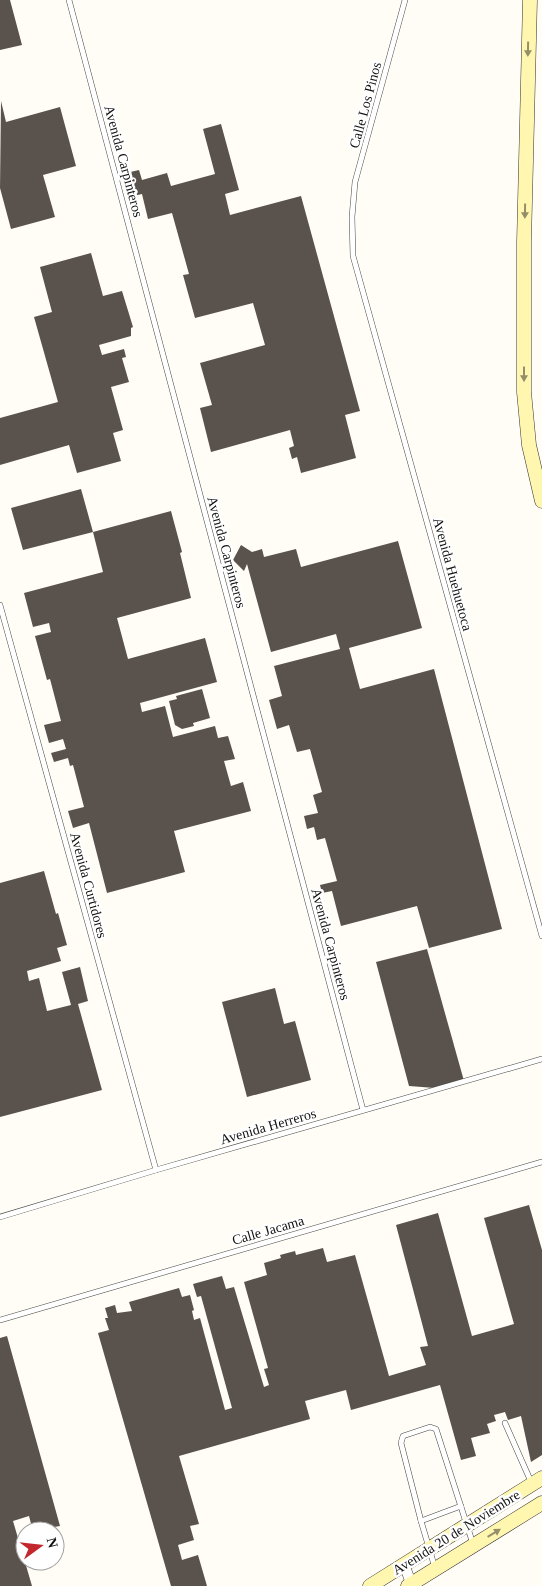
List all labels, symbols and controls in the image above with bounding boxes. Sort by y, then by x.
one-way arrow [524,41,532,57]
street label: Calle Los Pinos [347,60,384,150]
street label: Avenida Carpinteros [101,104,146,219]
one-way arrow [520,203,528,219]
one-way arrow [520,366,528,382]
street label: Avenida Carpinteros [204,495,249,610]
street label: Avenida Huehuetoca [430,516,475,633]
street label: Avenida Curtidores [67,831,110,940]
street label: Avenida Carpinteros [308,887,353,1002]
street label: Avenida Herreros [219,1106,318,1147]
street label: Calle Jacama [230,1213,307,1248]
street label: Avenida 20 de Noviembre [390,1487,523,1578]
north arrow [15,1521,65,1571]
one-way arrow [487,1528,500,1537]
text: N [44,1536,61,1550]

